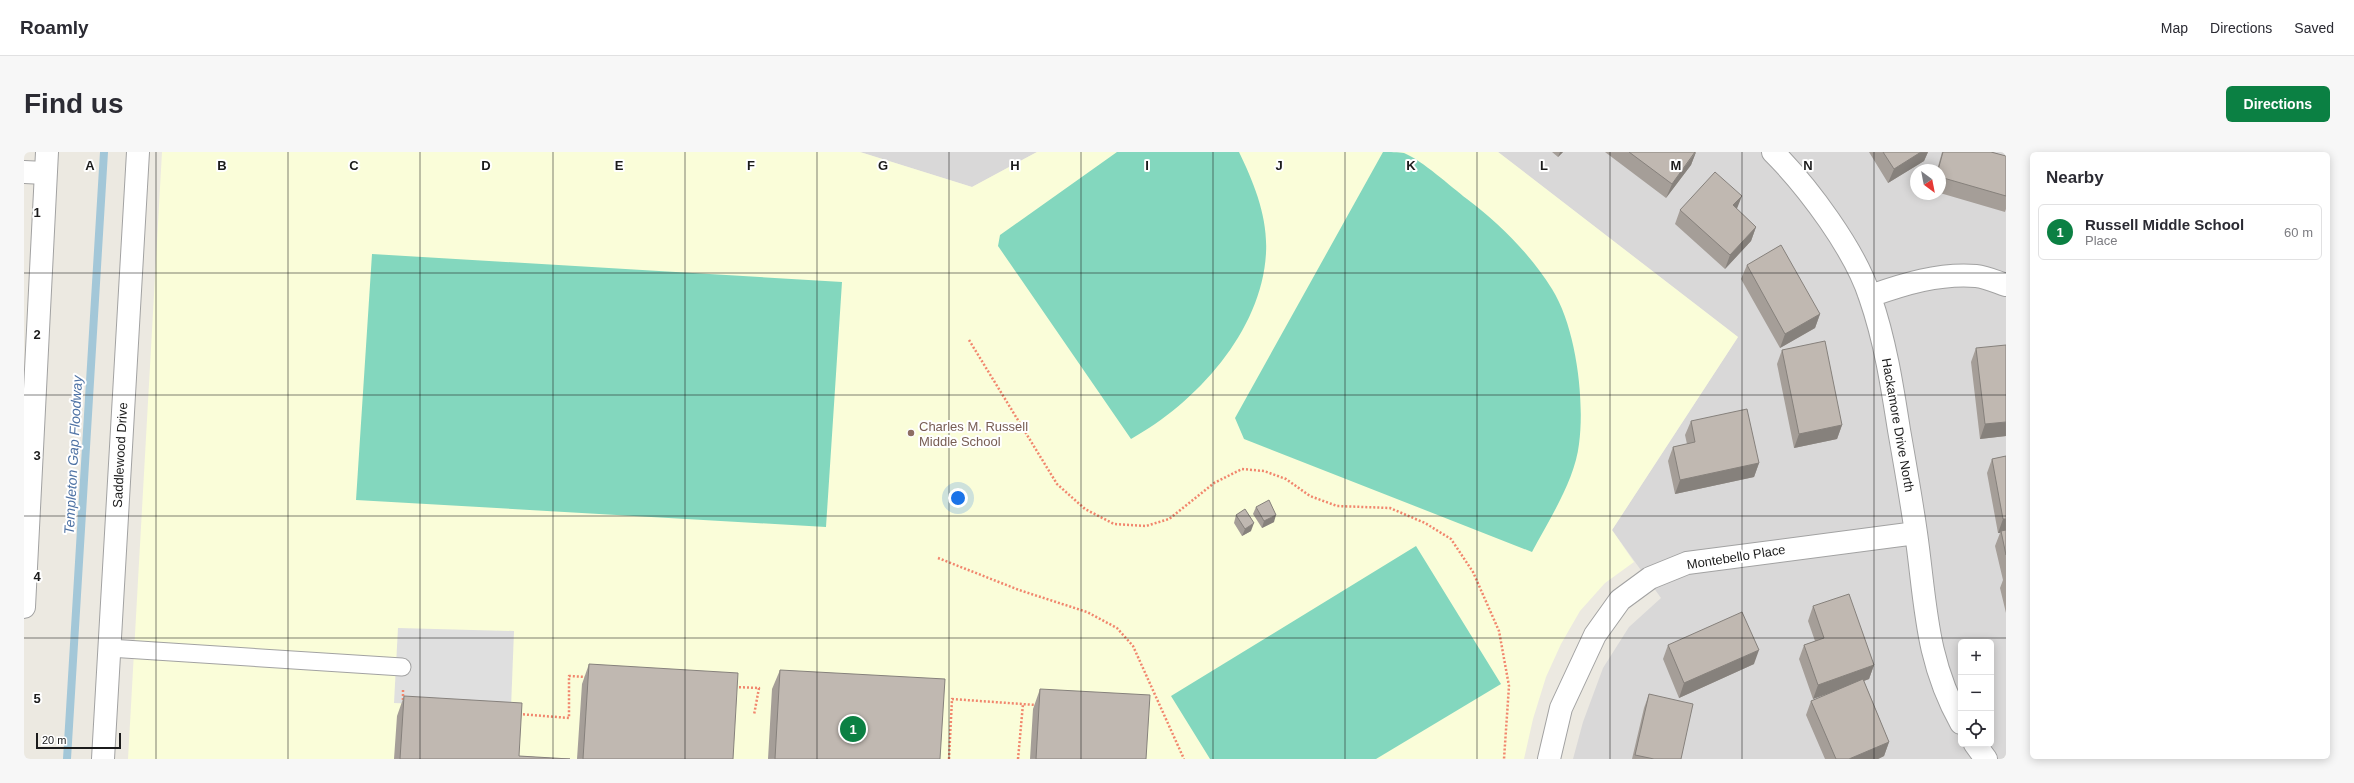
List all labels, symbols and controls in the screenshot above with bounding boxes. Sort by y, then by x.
text: Roamly [20,17,89,38]
text: Map [2161,20,2188,36]
text: Directions [2210,20,2272,36]
text: Saved [2294,20,2334,36]
button: Directions [2226,86,2330,122]
text: Find us [24,88,124,119]
text: A [85,158,95,173]
text: B [217,158,227,173]
text: C [349,158,359,173]
text: D [481,158,491,173]
text: E [615,158,624,173]
text: F [747,158,755,173]
text: G [878,158,888,173]
text: H [1010,158,1020,173]
text: I [1145,158,1149,173]
text: J [1275,158,1283,173]
text: K [1406,158,1416,173]
text: L [1540,158,1548,173]
text: M [1671,158,1681,173]
text: N [1803,158,1813,173]
north arrow [1910,164,1946,200]
text: Nearby [2046,168,2104,187]
text: 1 [33,205,41,220]
text: Russell Middle School [2085,216,2244,233]
text: 1 [2056,225,2064,240]
text: 60 m [2284,225,2313,240]
text: Place [2085,233,2118,248]
text: 2 [33,327,41,342]
street label: Hackamore Drive North [1879,357,1917,493]
water label: Templeton Gap Floodway [61,374,85,535]
street label: Saddlewood Drive [110,402,130,508]
place label: Charles M. Russell Middle School [919,419,1028,449]
marker: Charles M. Russell Middle School [906,428,916,438]
text: 3 [33,448,41,463]
your location [948,488,968,508]
street label: Montebello Place [1686,542,1786,572]
text: 4 [33,569,41,584]
map controls [1958,639,1994,747]
button: + [1958,639,1994,675]
button: − [1958,675,1994,711]
text: 5 [33,691,41,706]
button: locate [1958,711,1994,747]
pin: 1 [840,714,866,744]
scale bar [36,731,121,750]
text: 20 m [42,734,66,746]

